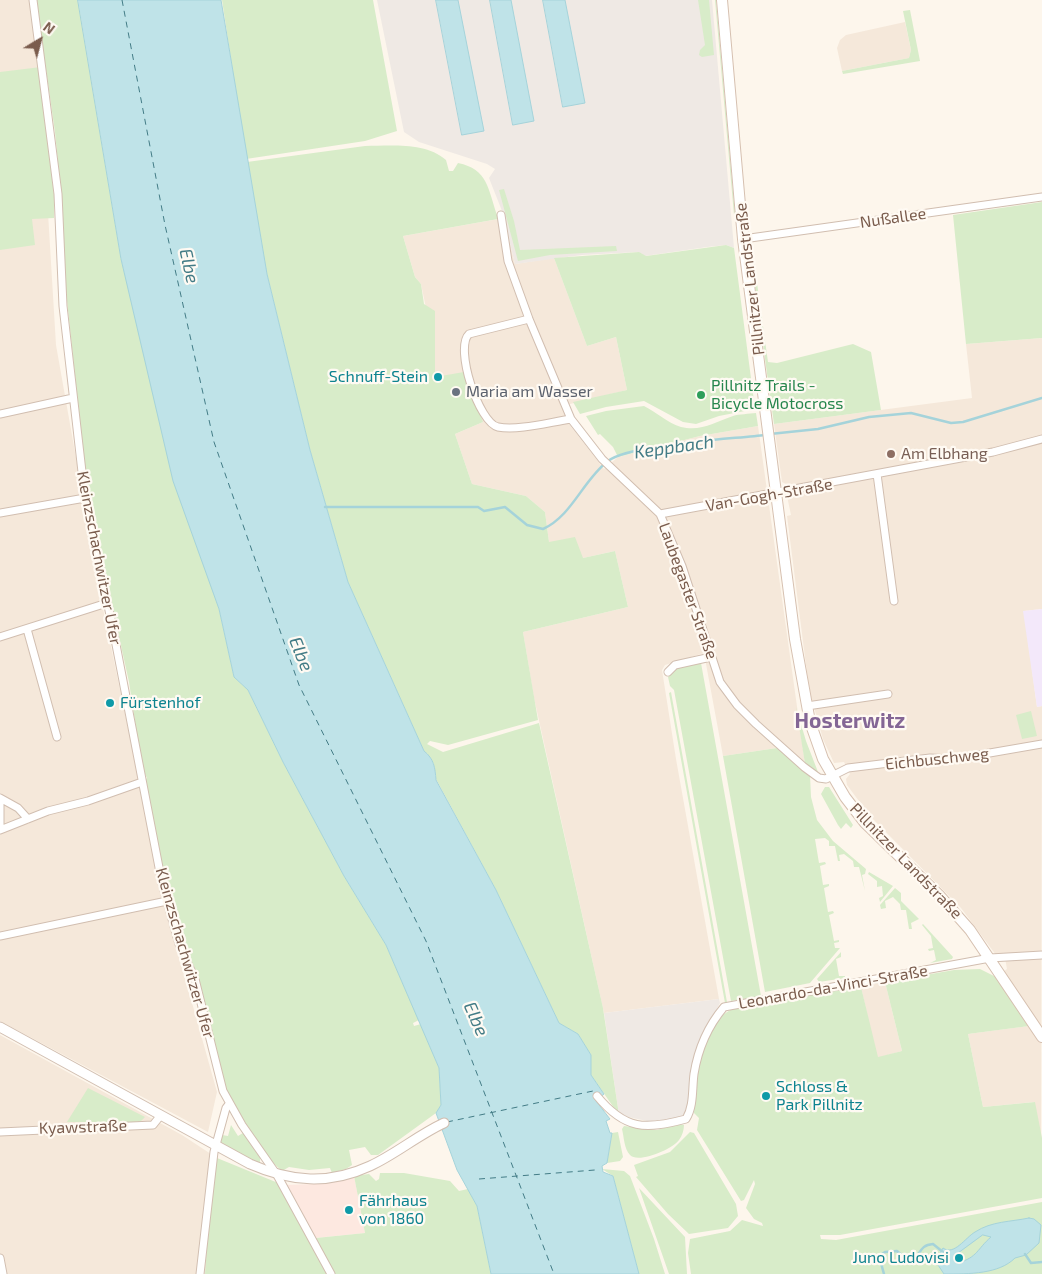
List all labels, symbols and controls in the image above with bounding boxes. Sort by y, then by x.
north arrow [15,15,65,65]
text: N [40,18,58,37]
street label: Pillnitzer Landstraße [731,202,769,356]
street label: Nußallee [859,204,927,232]
water label: Elbe [175,246,203,286]
place label: Schnuff-Stein [329,367,428,387]
marker: Schnuff-Stein [432,371,444,383]
place label: Pillnitz Trails - Bicycle Motocross [711,376,843,414]
place label: Maria am Wasser [466,382,593,402]
marker: Maria am Wasser [450,386,462,398]
marker: Pillnitz Trails - Bicycle Motocross [695,389,707,401]
water label: Keppbach [633,431,715,463]
place label: Am Elbhang [901,444,988,464]
marker: Am Elbhang [885,448,897,460]
street label: Kleinzschachwitzer Ufer [73,469,125,647]
street label: Van-Gogh-Straße [704,474,834,516]
street label: Laubegaster Straße [654,520,722,662]
water label: Elbe [284,634,318,674]
place label: Fürstenhof [120,693,200,713]
marker: Fürstenhof [104,697,116,709]
district label: Hosterwitz [795,708,905,734]
street label: Eichbuschweg [884,744,990,774]
street label: Pillnitzer Landstraße [846,799,966,923]
street label: Kleinzschachwitzer Ufer [151,865,219,1041]
street label: Leonardo-da-Vinci-Straße [737,961,929,1013]
water label: Elbe [459,998,493,1040]
place label: Schloss & Park Pillnitz [776,1077,863,1115]
marker: Schloss & Park Pillnitz [760,1090,772,1102]
street label: Kyawstraße [39,1116,127,1138]
place label: Fährhaus von 1860 [359,1191,427,1229]
marker: Fährhaus von 1860 [343,1204,355,1216]
place label: Juno Ludovisi [852,1248,949,1268]
marker: Juno Ludovisi [953,1252,965,1264]

